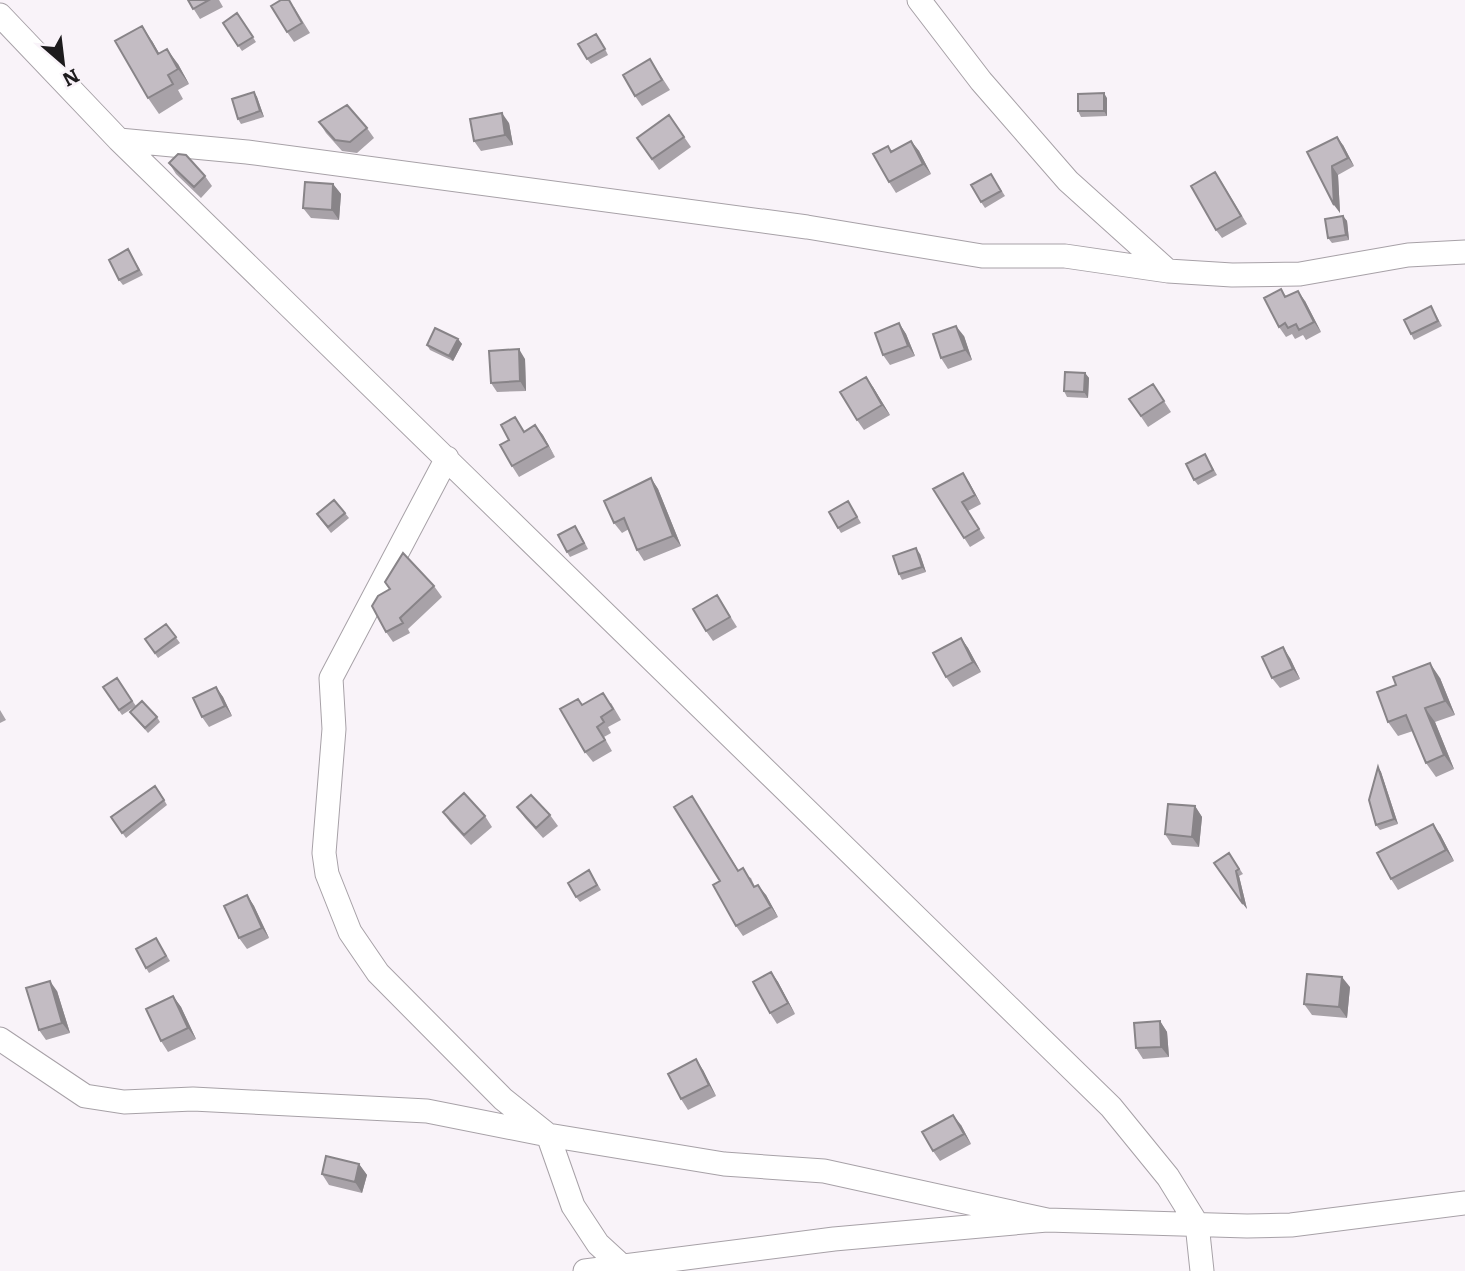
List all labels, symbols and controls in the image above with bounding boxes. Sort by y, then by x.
north arrow [28,28,98,98]
text: N [58,63,85,95]

